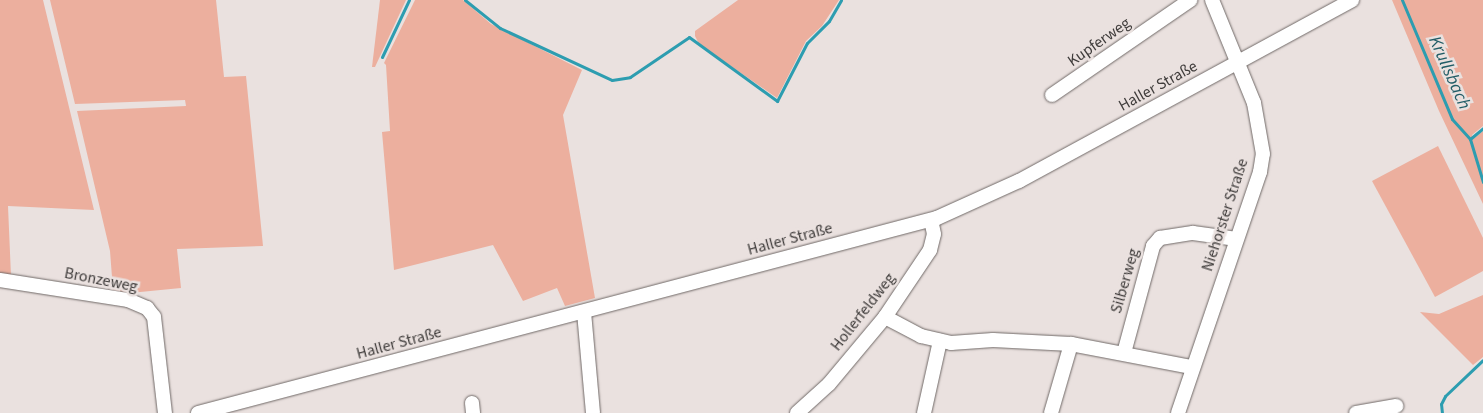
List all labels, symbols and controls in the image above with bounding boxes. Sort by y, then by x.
street label: Kupferweg [1064,13,1134,71]
water label: Krullsbach [1423,33,1475,113]
street label: Haller Straße [1115,56,1201,116]
street label: Niehorster Straße [1198,156,1252,274]
street label: Haller Straße [745,218,835,260]
street label: Silberweg [1107,246,1143,316]
street label: Bronzeweg [63,264,139,296]
street label: Hollerfeldweg [827,269,899,355]
street label: Haller Straße [354,322,444,364]

